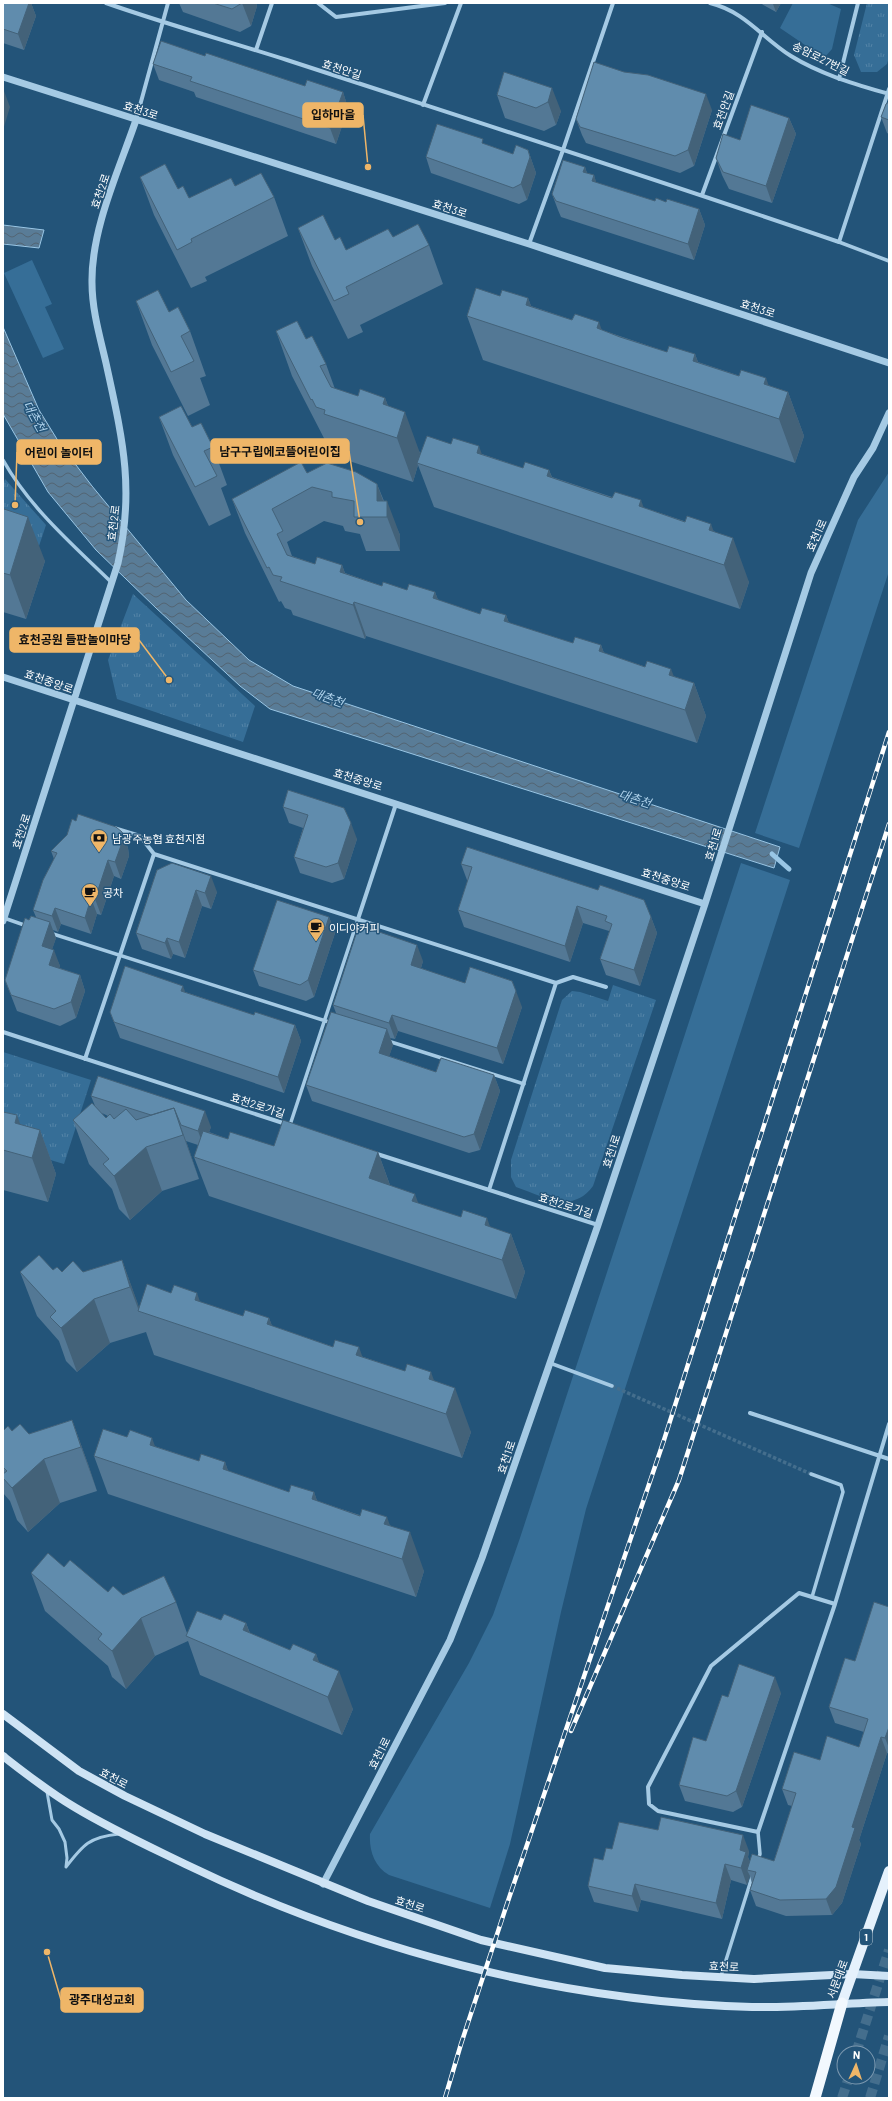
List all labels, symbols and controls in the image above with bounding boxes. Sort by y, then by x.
street label: 송암로27번길 [790,39,852,77]
street label: 효천안길 [321,57,363,81]
street label: 효천안길 [710,89,736,131]
street label: 효천3로 [122,98,160,122]
callout: 입하마을 [303,103,363,127]
text: 입하마을 [311,107,355,121]
street label: 효천2로 [88,172,112,210]
street label: 효천3로 [431,196,469,220]
street label: 효천3로 [739,296,777,320]
water label: 대촌천 [21,398,50,436]
callout: 남구구립에코뜰어린이집 [211,439,349,463]
callout: 어린이 놀이터 [17,440,101,464]
text: 남구구립에코뜰어린이집 [219,444,341,458]
text: 어린이 놀이터 [25,445,93,459]
street label: 효천2로 [104,504,122,542]
street label: 효천1로 [803,517,829,553]
callout: 효천공원 들판놀이마당 [10,628,139,652]
text: 효천공원 들판놀이마당 [19,632,131,646]
street label: 효천중앙로 [23,667,75,695]
water label: 대촌천 [310,685,348,710]
street label: 효천중앙로 [332,765,384,793]
water label: 대촌천 [617,786,655,810]
street label: 효천2로 [9,812,33,850]
street label: 효천1로 [702,826,724,862]
bank icon: 남광주농협 효천지점 [89,828,109,853]
place label: 남광주농협 효천지점 [112,832,205,845]
street label: 효천중앙로 [640,865,692,893]
cafe icon: 공차 [80,882,100,907]
place label: 공차 [103,886,123,899]
cafe icon: 이디야커피 [306,917,326,942]
place label: 이디야커피 [329,921,380,934]
street label: 효천2로가길 [229,1090,287,1120]
street label: 효천1로 [600,1133,622,1169]
street label: 효천2로가길 [537,1190,595,1220]
street label: 효천1로 [494,1439,518,1475]
street label: 효천1로 [365,1735,393,1771]
street label: 효천로 [98,1765,130,1791]
street label: 효천로 [394,1893,426,1915]
road number: 1 [860,1929,872,1945]
street label: 서문대로 [824,1958,850,2000]
street label: 효천로 [708,1959,740,1973]
callout: 광주대성교회 [61,1988,143,2012]
text: 광주대성교회 [69,1992,135,2006]
north arrow [836,2045,876,2085]
text: N [853,2048,861,2061]

